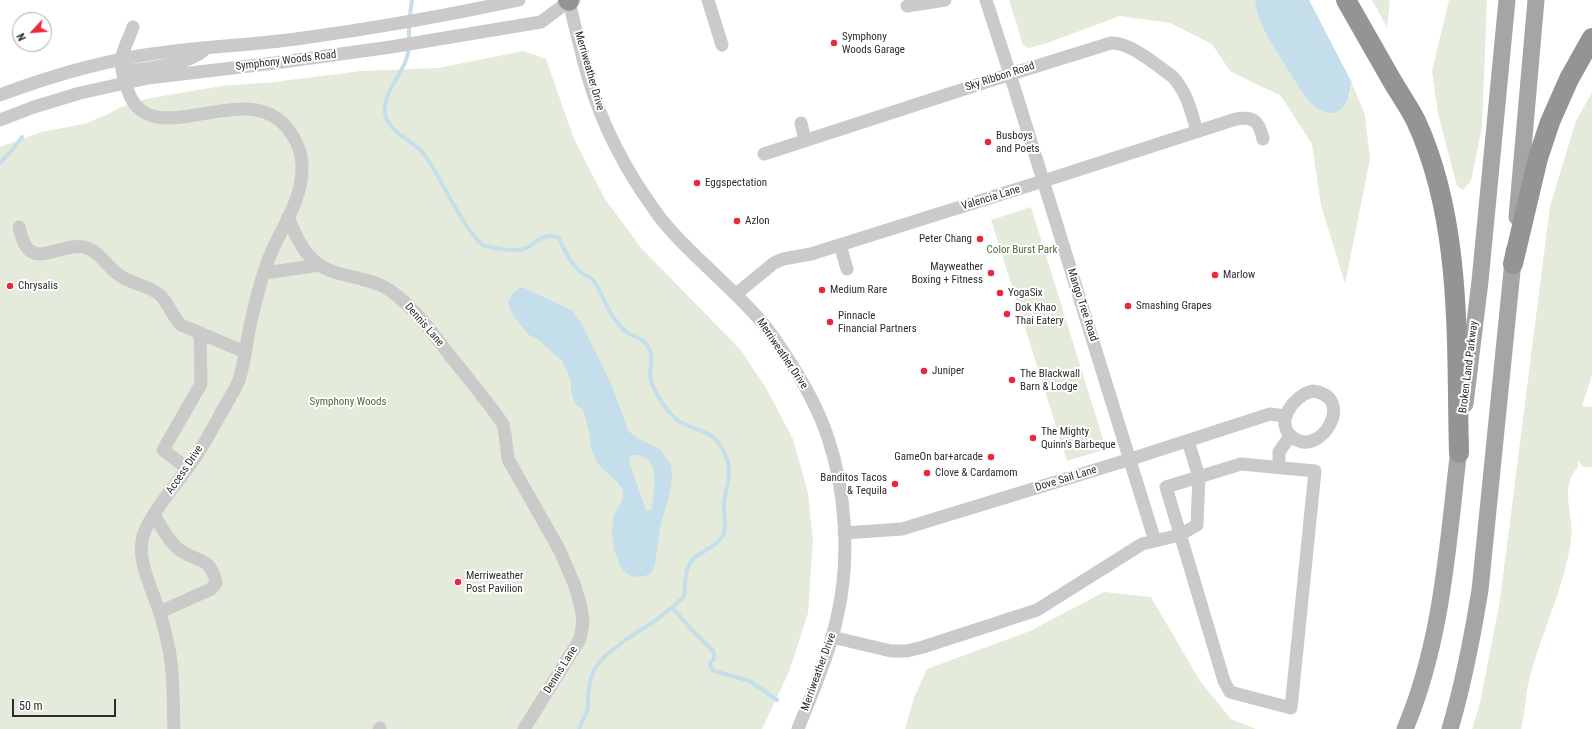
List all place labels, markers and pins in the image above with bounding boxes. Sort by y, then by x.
place label: Symphony Woods Garage [842,30,905,56]
marker: Symphony Woods Garage [829,38,839,48]
place label: Busboys and Poets [996,129,1040,155]
marker: Busboys and Poets [983,137,993,147]
place label: Eggspectation [705,176,767,190]
marker: Eggspectation [692,178,702,188]
place label: Azlon [745,214,770,228]
marker: Azlon [732,216,742,226]
place label: Peter Chang [919,232,972,246]
marker: Peter Chang [975,234,985,244]
place label: Mayweather Boxing + Fitness [911,260,983,286]
marker: Mayweather Boxing + Fitness [986,268,996,278]
place label: Marlow [1223,268,1255,282]
marker: Marlow [1210,270,1220,280]
place label: Chrysalis [18,279,58,293]
marker: Chrysalis [5,281,15,291]
place label: Medium Rare [830,283,887,297]
marker: Medium Rare [817,285,827,295]
place label: YogaSix [1008,286,1043,300]
marker: YogaSix [995,288,1005,298]
place label: Smashing Grapes [1136,299,1212,313]
place label: Dok Khao Thai Eatery [1015,301,1064,327]
marker: Smashing Grapes [1123,301,1133,311]
place label: Pinnacle Financial Partners [838,309,917,335]
marker: Dok Khao Thai Eatery [1002,309,1012,319]
marker: Pinnacle Financial Partners [825,317,835,327]
place label: Juniper [932,364,964,378]
marker: Juniper [919,366,929,376]
place label: The Blackwall Barn & Lodge [1020,367,1080,393]
marker: The Blackwall Barn & Lodge [1007,375,1017,385]
place label: The Mighty Quinn's Barbeque [1041,425,1116,451]
marker: The Mighty Quinn's Barbeque [1028,433,1038,443]
place label: GameOn bar+arcade [894,450,983,464]
marker: GameOn bar+arcade [986,452,996,462]
place label: Clove & Cardamom [935,466,1018,480]
marker: Clove & Cardamom [922,468,932,478]
place label: Banditos Tacos & Tequila [820,471,887,497]
marker: Banditos Tacos & Tequila [890,479,900,489]
place label: Merriweather Post Pavilion [466,569,523,595]
marker: Merriweather Post Pavilion [453,577,463,587]

